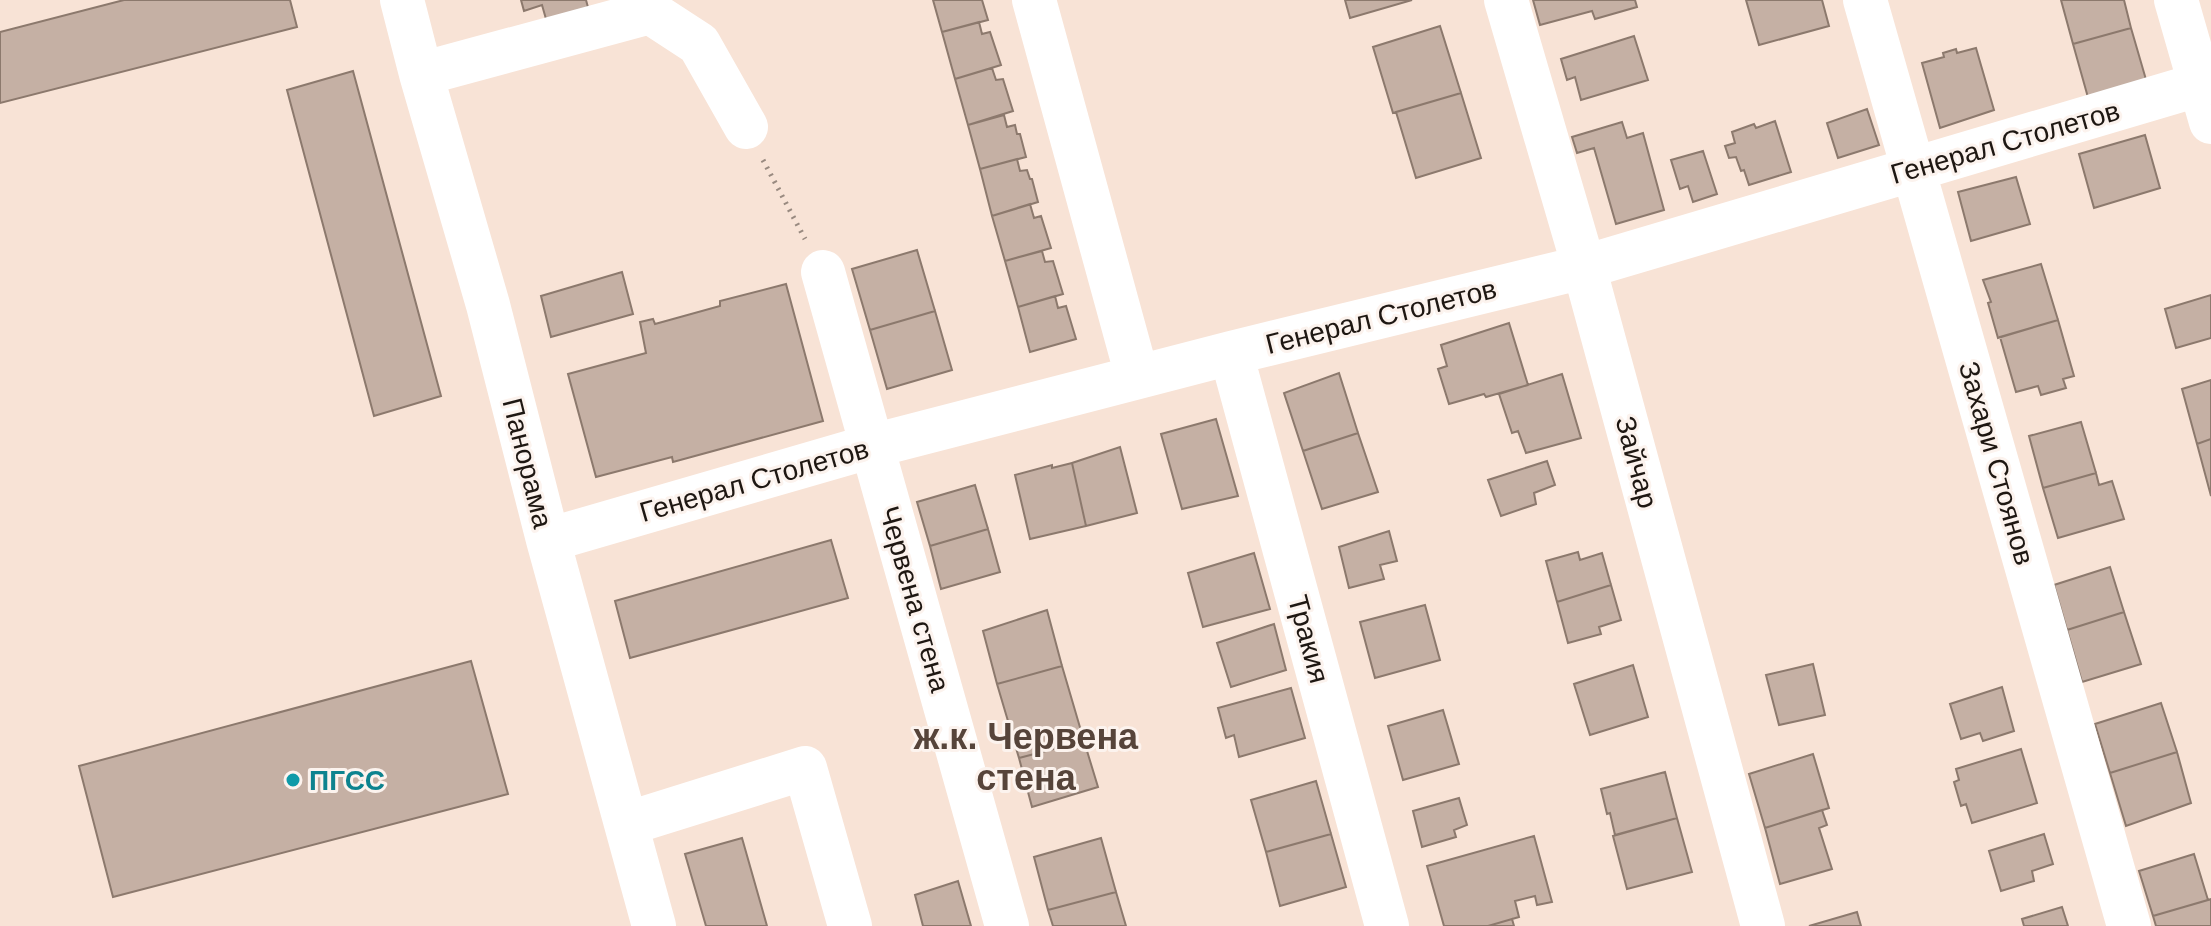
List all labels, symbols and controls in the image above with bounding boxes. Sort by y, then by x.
street label: Генерал Столетов [1887,95,2123,190]
street label: Генерал Столетов [1262,273,1500,360]
street label: Захари Стоянов [1953,358,2040,568]
street label: Панорама [496,395,559,532]
street label: Зайчар [1609,413,1664,511]
street label: Генерал Столетов [636,433,872,528]
street label: Червена стена [873,503,956,696]
street label: Тракия [1282,592,1335,686]
district label: ж.к. Червена стена [913,716,1139,798]
place label: ПГСС [309,765,385,796]
marker: ПГСС [284,771,302,789]

